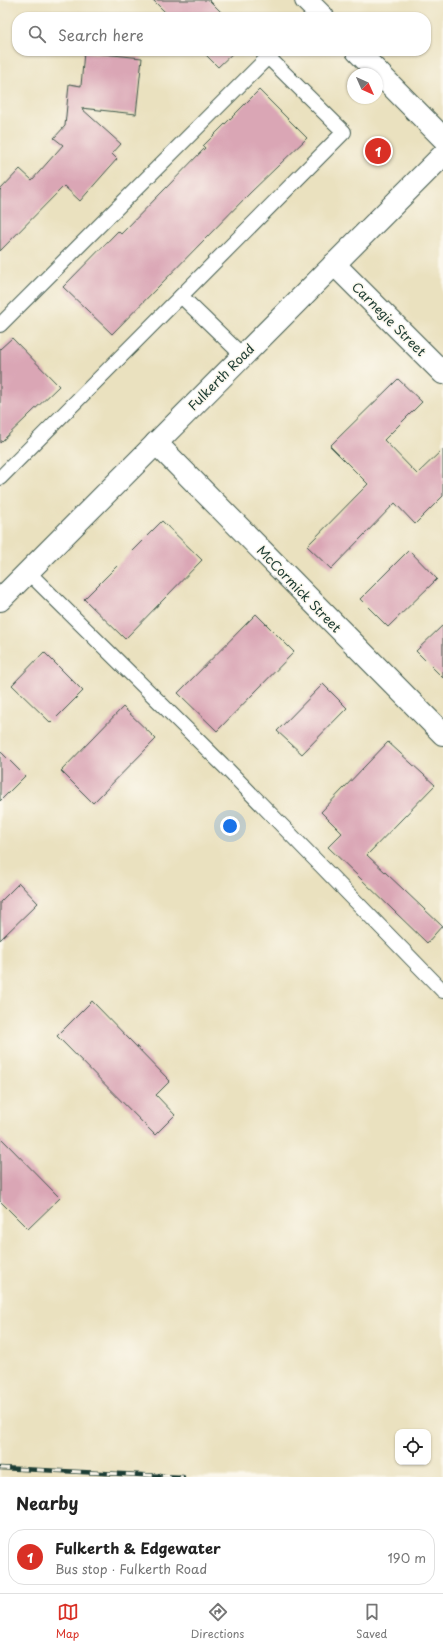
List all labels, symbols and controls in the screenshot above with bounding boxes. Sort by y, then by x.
search box [12,12,431,56]
icon: search [26,23,48,45]
text: Search here [58,23,144,46]
north arrow [347,68,383,104]
pin: 1 [365,136,391,166]
street label: Carnegie Street [348,277,431,360]
street label: Fulkerth Road [183,339,258,414]
street label: McCormick Street [253,541,346,636]
your location [220,816,240,836]
map controls [395,1429,431,1465]
button: locate [395,1429,431,1465]
text: Nearby [16,1490,78,1516]
text: Fulkerth & Edgewater [55,1536,221,1559]
text: 1 [27,1548,33,1567]
text: 190 m [387,1548,426,1567]
text: Bus stop · Fulkerth Road [55,1559,207,1578]
tab: Map [56,1601,79,1642]
tab: Directions [191,1601,244,1642]
tab: Saved [356,1601,387,1642]

